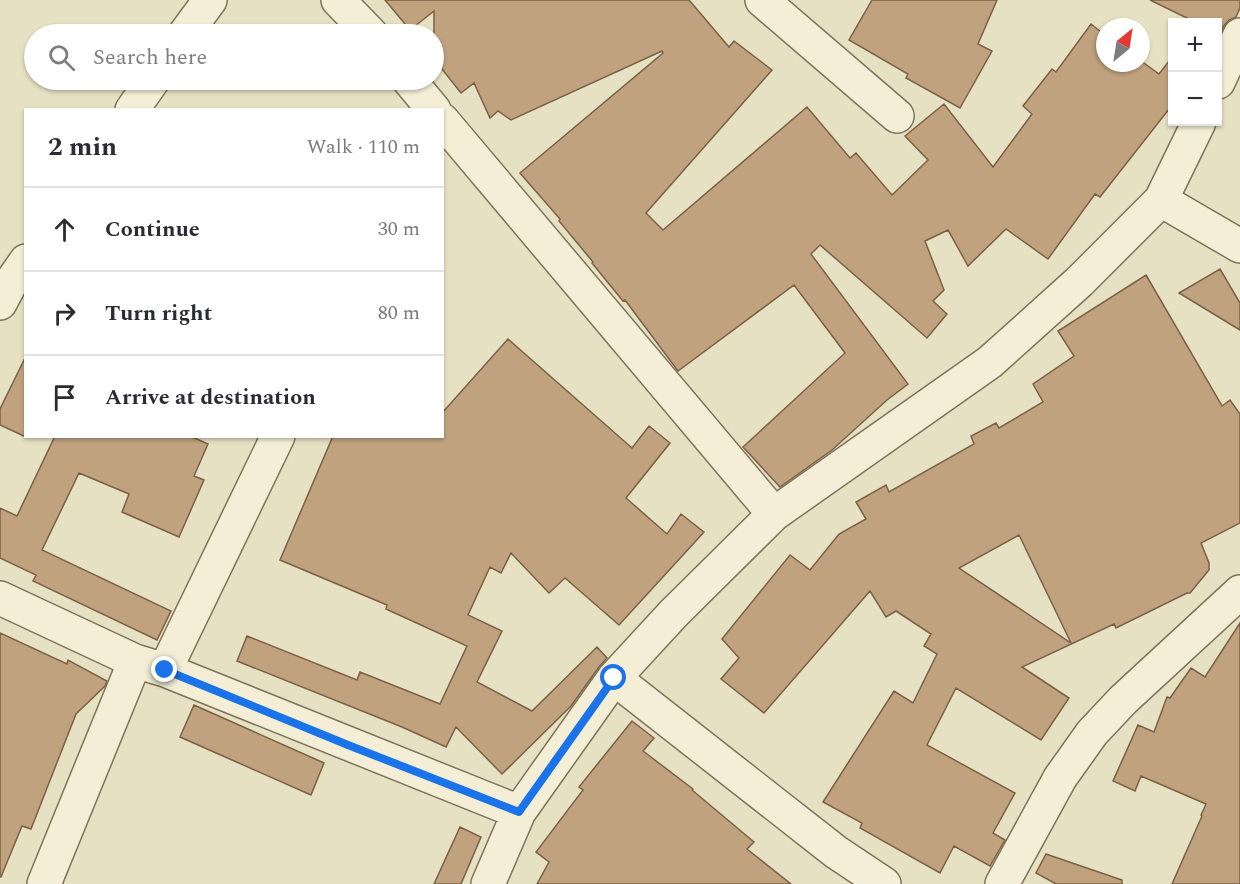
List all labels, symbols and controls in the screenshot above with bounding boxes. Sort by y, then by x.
north arrow [1096,18,1150,72]
map controls [1168,18,1222,126]
button: + [1168,18,1222,72]
search box [24,24,444,90]
icon: search [45,41,78,74]
text: Search here [93,41,207,74]
button: − [1168,72,1222,126]
text: 2 min [48,127,117,167]
text: Walk · 110 m [307,132,420,162]
icon: ahead [48,213,81,246]
text: Continue [105,213,200,246]
text: 30 m [378,214,420,244]
icon: right [48,297,81,330]
text: Turn right [105,297,212,330]
text: 80 m [378,298,420,328]
icon: arrive [48,381,81,414]
text: Arrive at destination [105,381,316,414]
route end [151,656,177,682]
route start [600,664,626,690]

